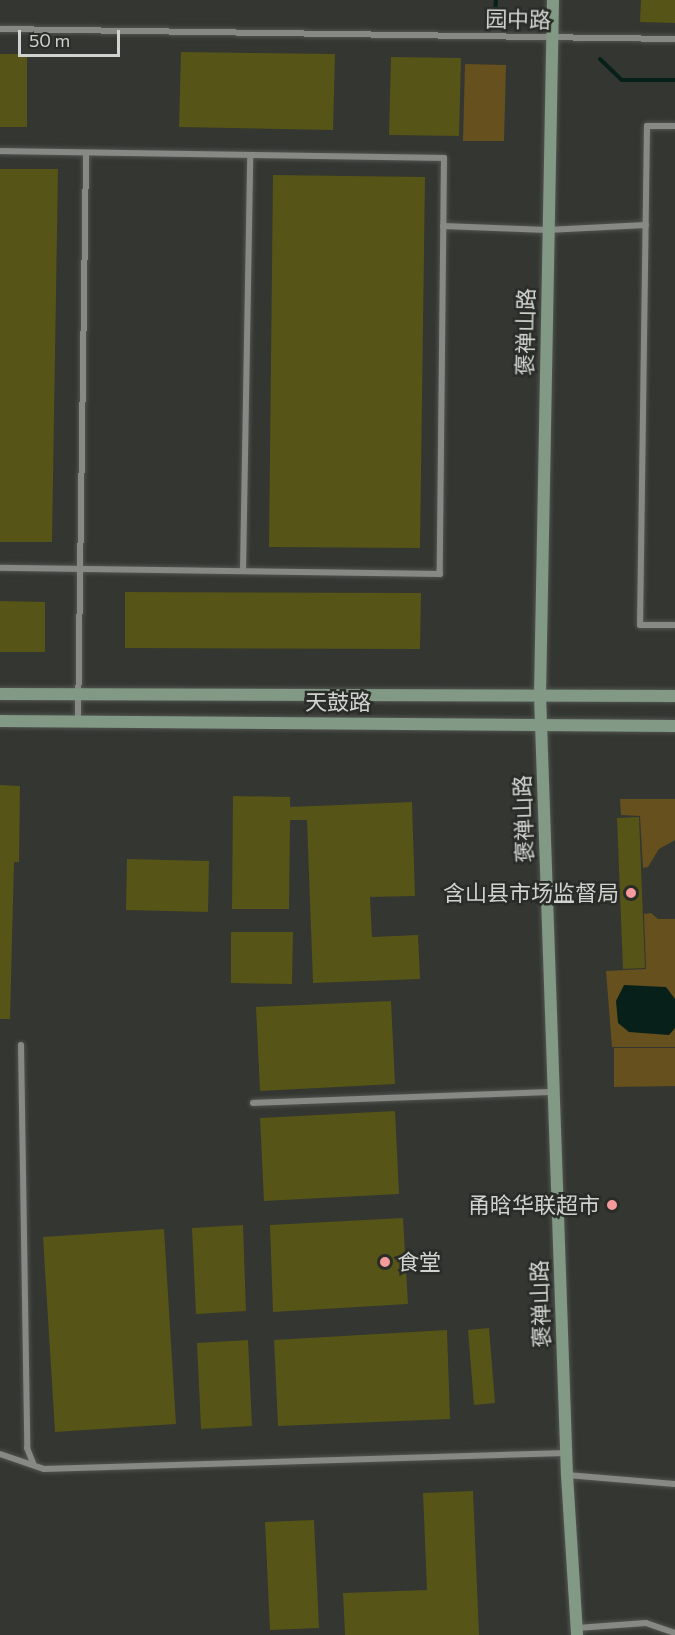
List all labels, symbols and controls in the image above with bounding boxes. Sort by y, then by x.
street label: 园中路 [485,5,551,33]
scale bar [21,18,123,56]
text: 50 m [29,29,70,51]
street label: 褒禅山路 [511,288,539,376]
street label: 天鼓路 [305,689,371,715]
street label: 褒禅山路 [508,775,538,863]
place label: 含山县市场监督局 [443,880,619,906]
marker: 含山县市场监督局 [624,886,638,900]
place label: 甬晗华联超市 [468,1192,600,1218]
marker: 甬晗华联超市 [605,1198,619,1212]
place label: 食堂 [397,1249,441,1275]
marker: 食堂 [378,1255,392,1269]
street label: 褒禅山路 [525,1260,555,1348]

